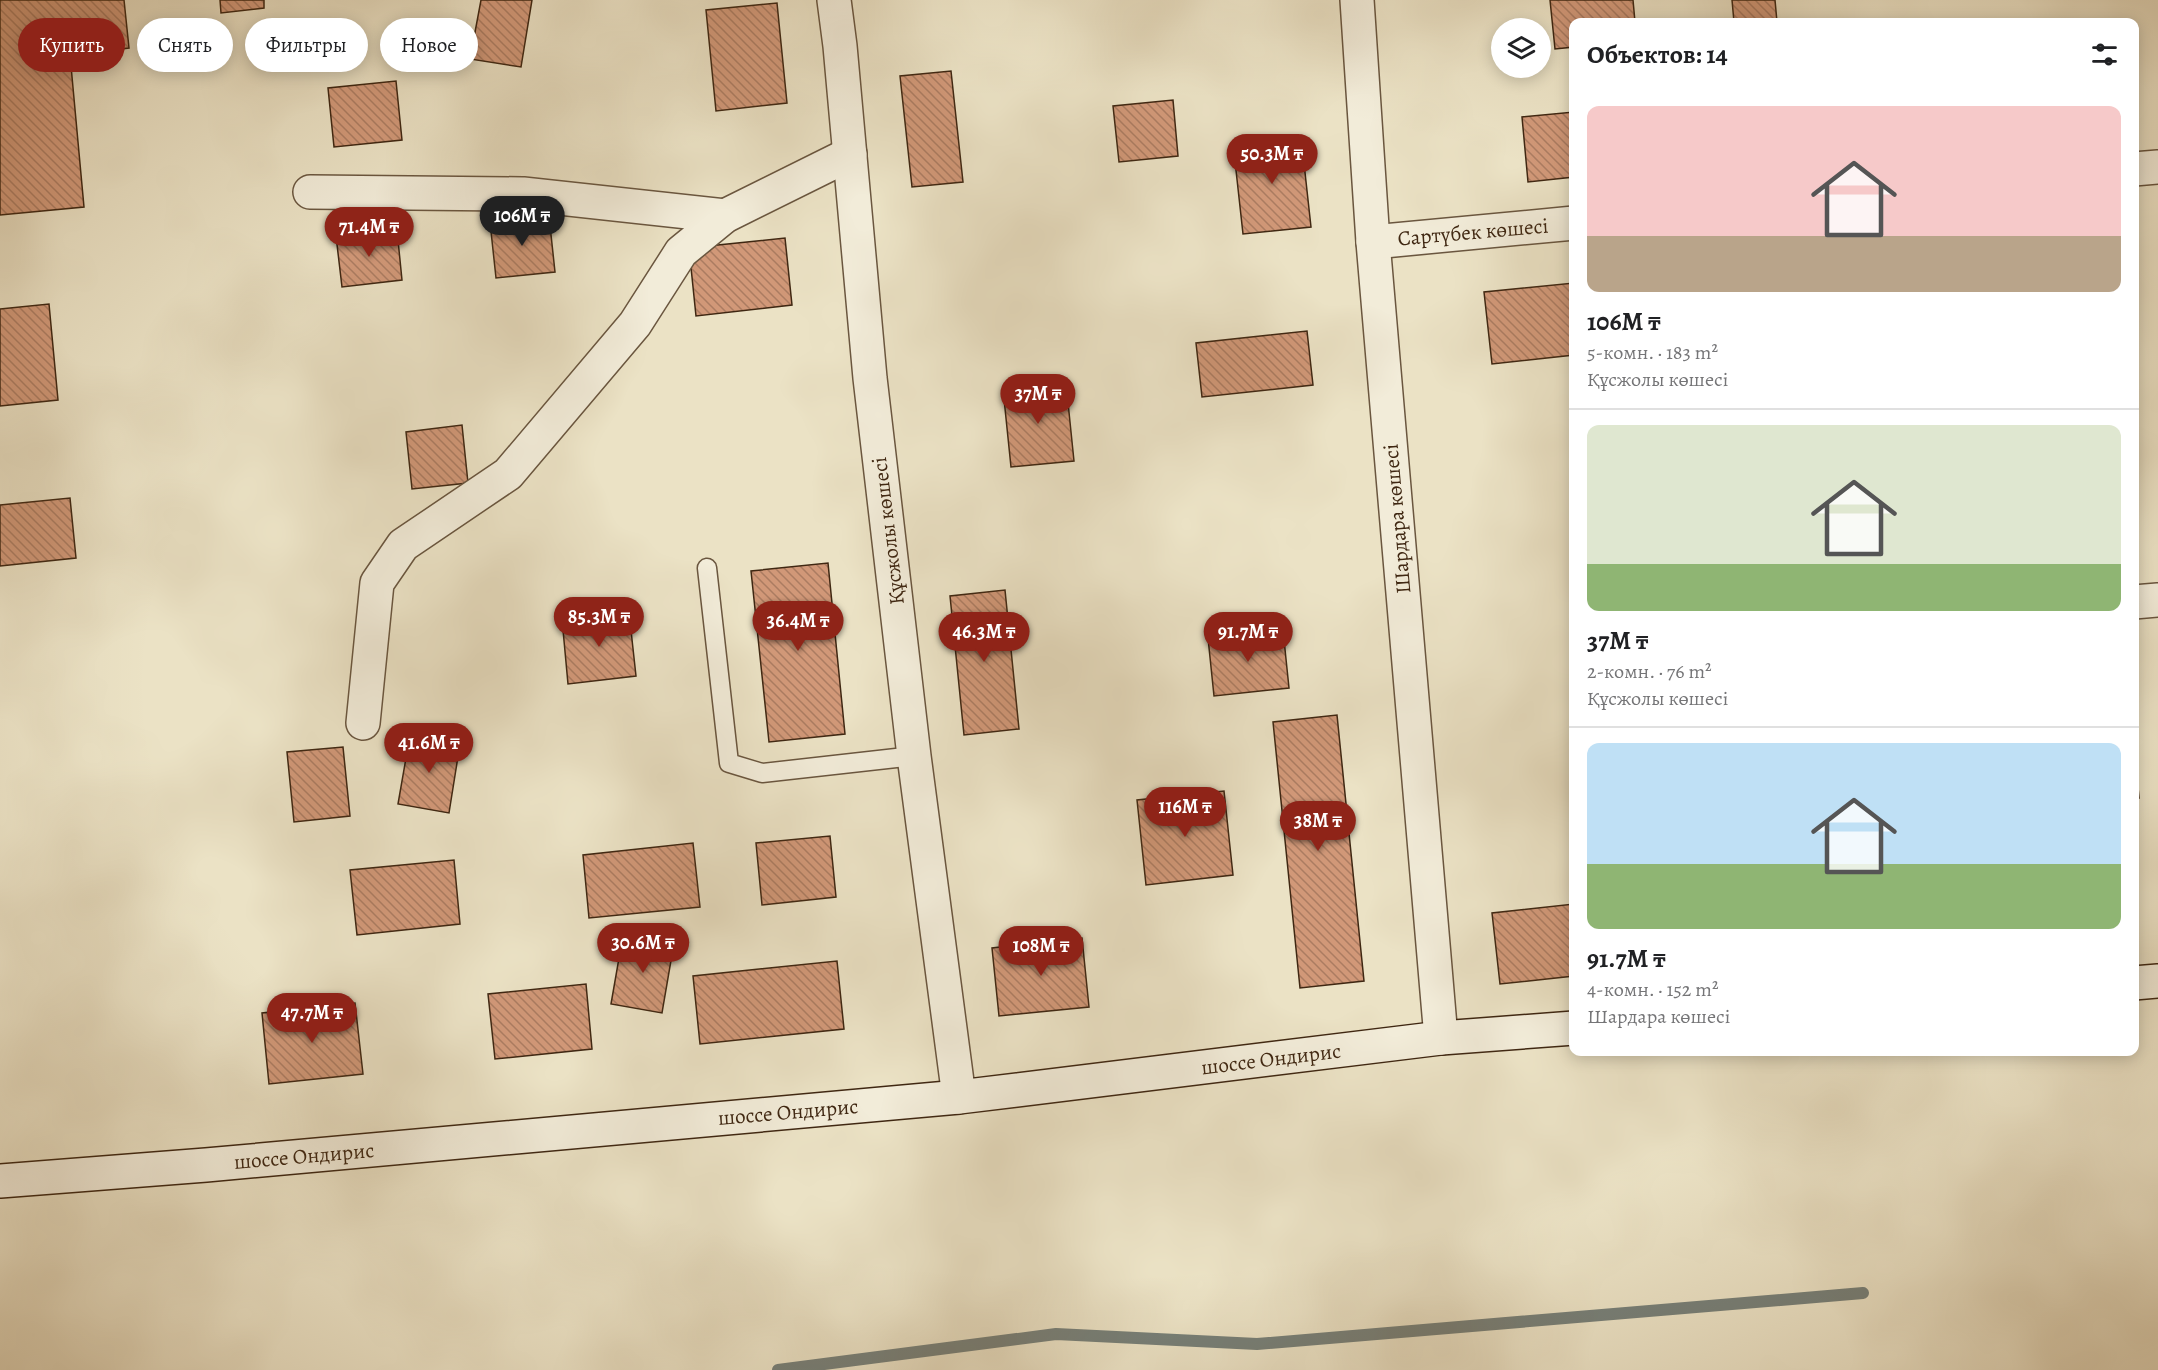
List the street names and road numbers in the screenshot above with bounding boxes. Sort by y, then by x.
street label: Сартүбек көшесі [1396,211,1550,253]
street label: Шардара көшесі [1376,443,1418,595]
street label: Құсжолы көшесі [865,456,911,606]
street label: шоссе Ондирис [1199,1037,1343,1081]
street label: шоссе Ондирис [717,1092,859,1132]
street label: шоссе Ондирис [233,1136,375,1176]

